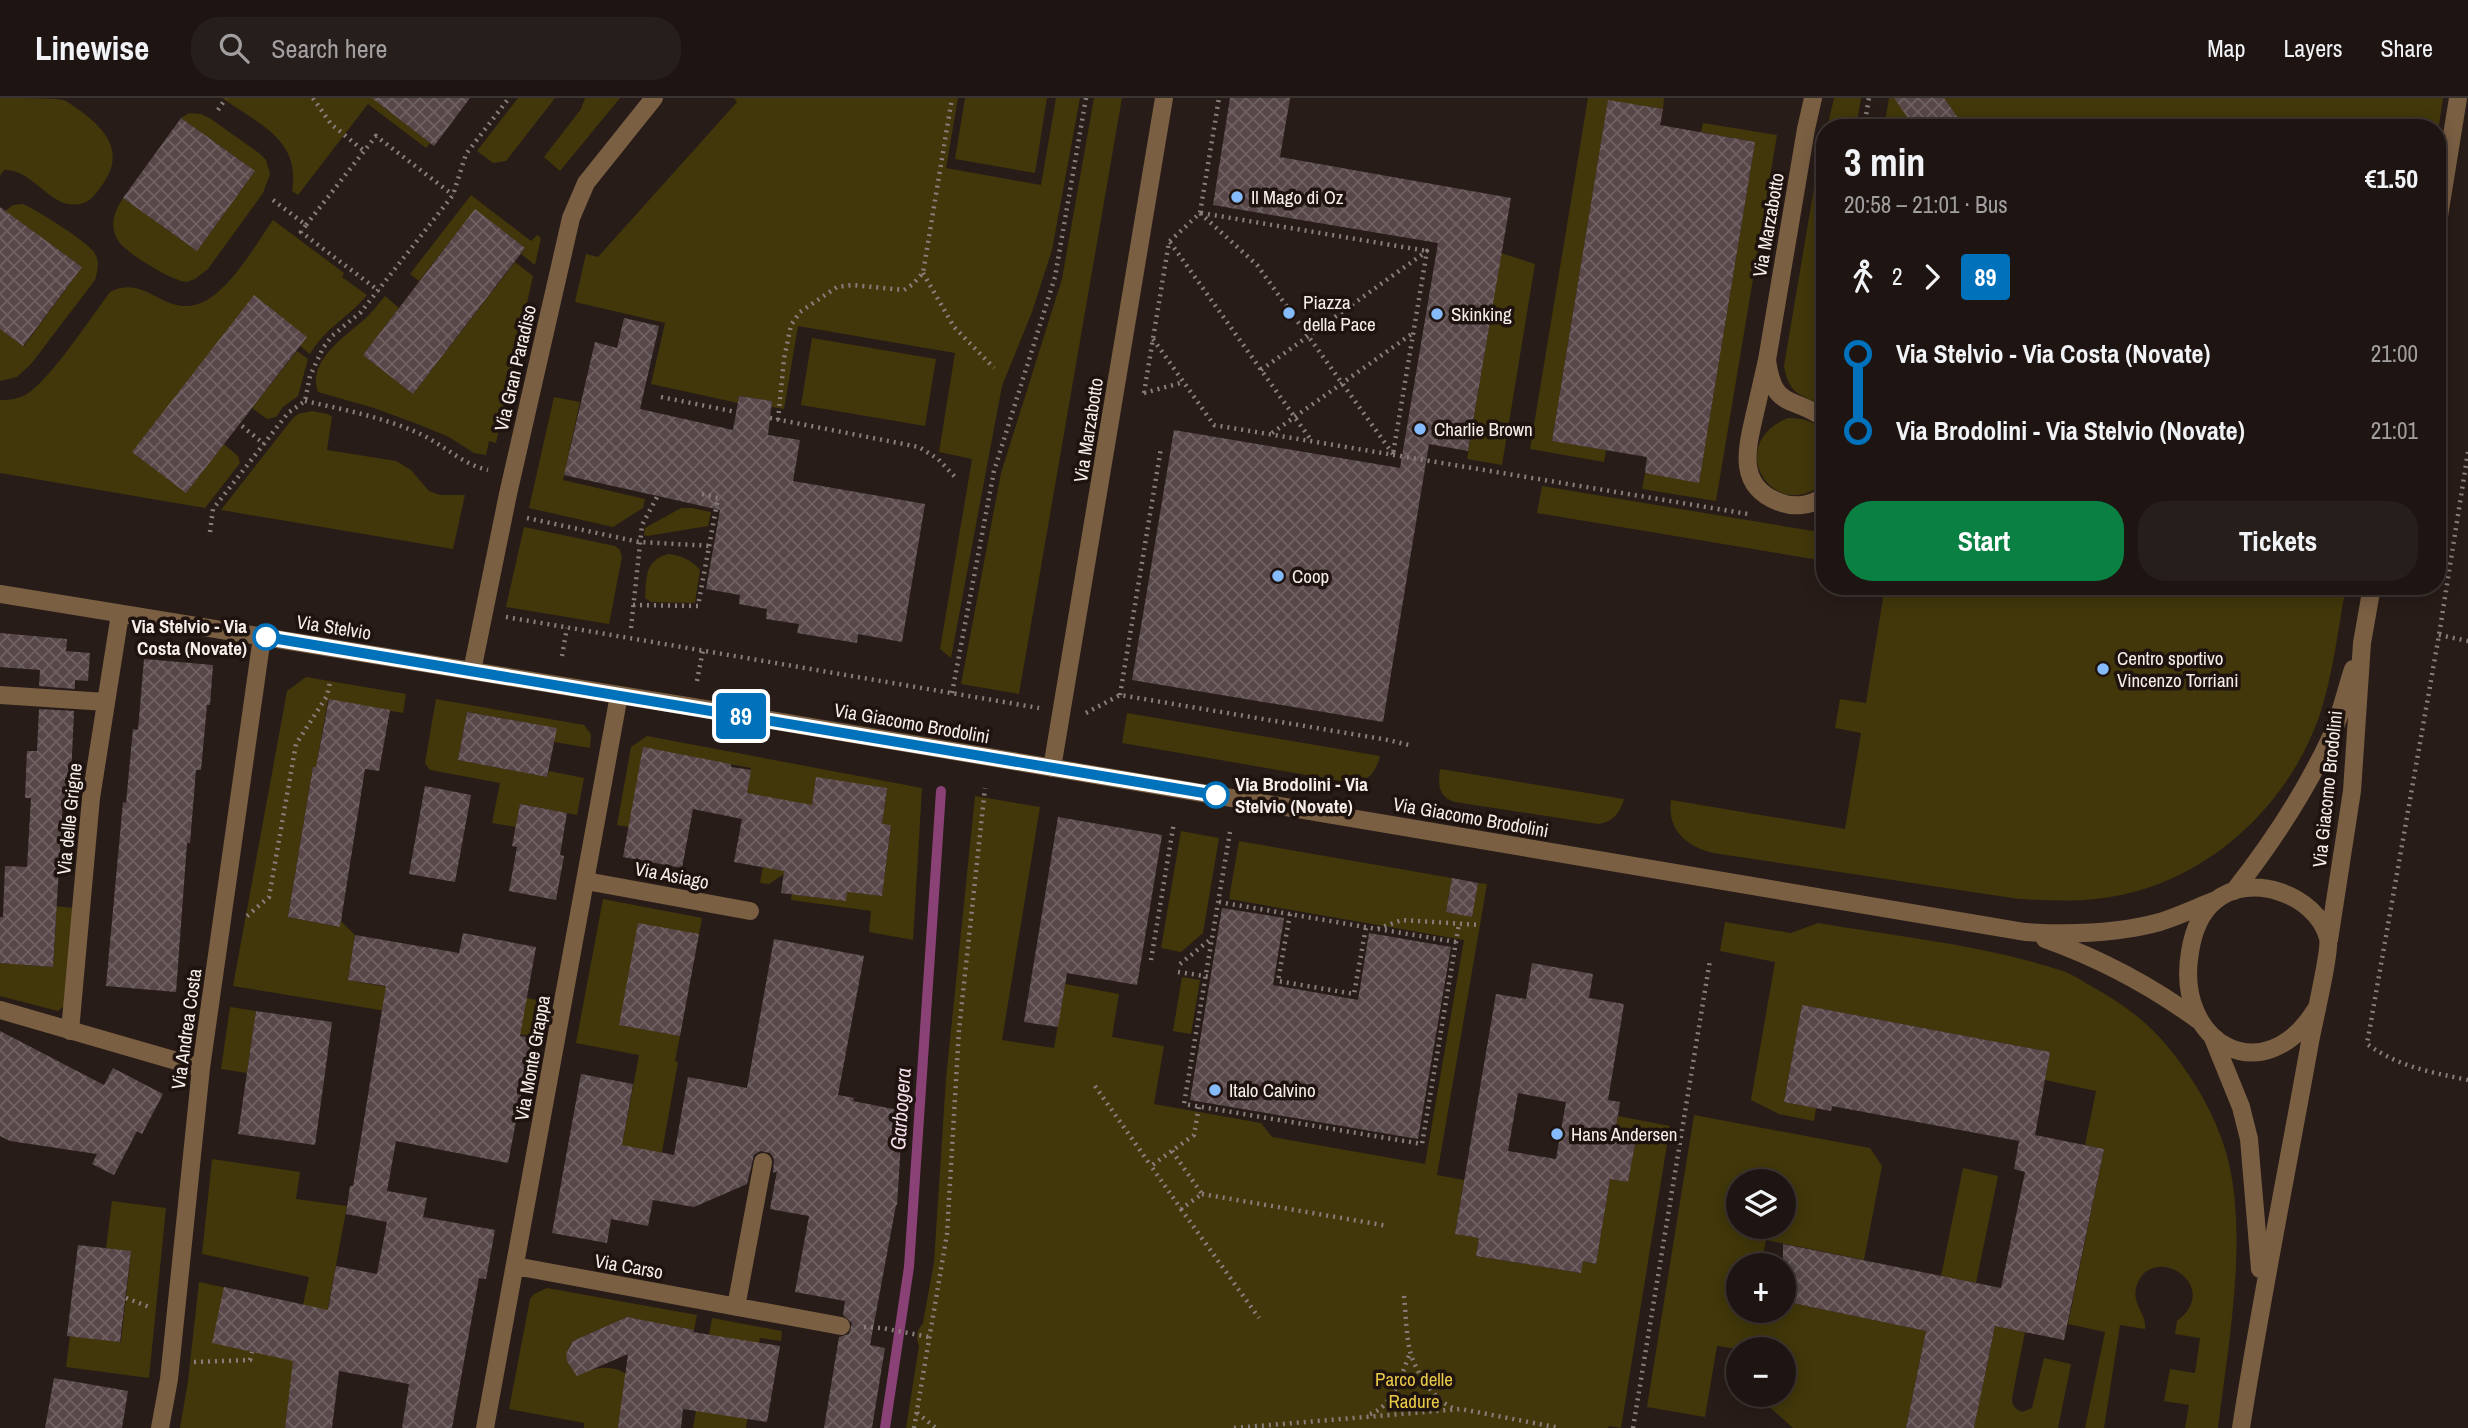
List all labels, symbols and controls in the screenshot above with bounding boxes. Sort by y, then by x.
search box [191,17,681,80]
text: Linewise [35,26,149,70]
icon: search [215,29,253,67]
text: Search here [271,31,387,66]
text: Map [2207,32,2245,64]
text: Layers [2283,32,2342,64]
text: Share [2380,32,2433,64]
text: 3 min [1844,137,1925,188]
text: €1.50 [2365,161,2418,196]
street label: Via Marzabotto [1746,171,1790,279]
place label: Il Mago di Oz [1251,184,1344,210]
marker: Il Mago di Oz [1229,189,1245,205]
text: 20:58 – 21:01 · Bus [1844,189,2008,220]
icon: walk [1844,258,1882,296]
icon: forward [1913,258,1951,296]
text: 2 [1892,261,1903,292]
text: 89 [1975,261,1996,293]
place label: Piazza della Pace [1303,289,1376,337]
place label: Skinking [1451,301,1512,327]
street label: Via Gran Paradiso [488,302,542,434]
marker: Piazza della Pace [1281,305,1297,321]
marker: Skinking [1429,306,1445,322]
text: Via Stelvio - Via Costa (Novate) [1896,336,2210,371]
text: 21:00 [2371,338,2418,369]
street label: Via Marzabotto [1067,376,1109,484]
text: Via Brodolini - Via Stelvio (Novate) [1896,413,2245,448]
text: 21:01 [2371,415,2418,446]
place label: Charlie Brown [1434,416,1533,442]
marker: Charlie Brown [1412,421,1428,437]
button: Start [1844,501,2124,581]
button: Tickets [2138,501,2418,581]
place label: Coop [1292,563,1329,589]
marker: Coop [1270,568,1286,584]
street label: Via Stelvio [295,608,373,646]
place label: Via Stelvio - Via Costa (Novate) [131,613,247,661]
marker: Via Stelvio - Via Costa (Novate) [253,624,279,650]
place label: Centro sportivo Vincenzo Torriani [2117,645,2239,693]
marker: Centro sportivo Vincenzo Torriani [2095,661,2111,677]
line badge: 89 [710,693,772,739]
street label: Via Giacomo Brodolini [832,697,992,749]
text: 89 [730,700,752,732]
street label: Via Giacomo Brodolini [2306,709,2348,869]
street label: Via delle Grigne [50,762,88,876]
place label: Via Brodolini - Via Stelvio (Novate) [1235,771,1368,819]
marker: Via Brodolini - Via Stelvio (Novate) [1203,782,1229,808]
street label: Via Giacomo Brodolini [1391,791,1551,843]
street label: Via Asiago [633,855,711,895]
street label: Via Andrea Costa [165,967,207,1091]
street label: Via Monte Grappa [508,993,556,1123]
water label: Garbogera [883,1067,918,1151]
place label: Italo Calvino [1229,1077,1316,1103]
marker: Italo Calvino [1207,1082,1223,1098]
place label: Hans Andersen [1571,1121,1678,1147]
marker: Hans Andersen [1549,1126,1565,1142]
map controls [1726,1169,1796,1407]
button: layers [1726,1169,1796,1239]
street label: Via Carso [593,1247,665,1285]
button: + [1726,1253,1796,1323]
button: − [1726,1337,1796,1407]
park label: Parco delle Radure [1375,1366,1453,1414]

